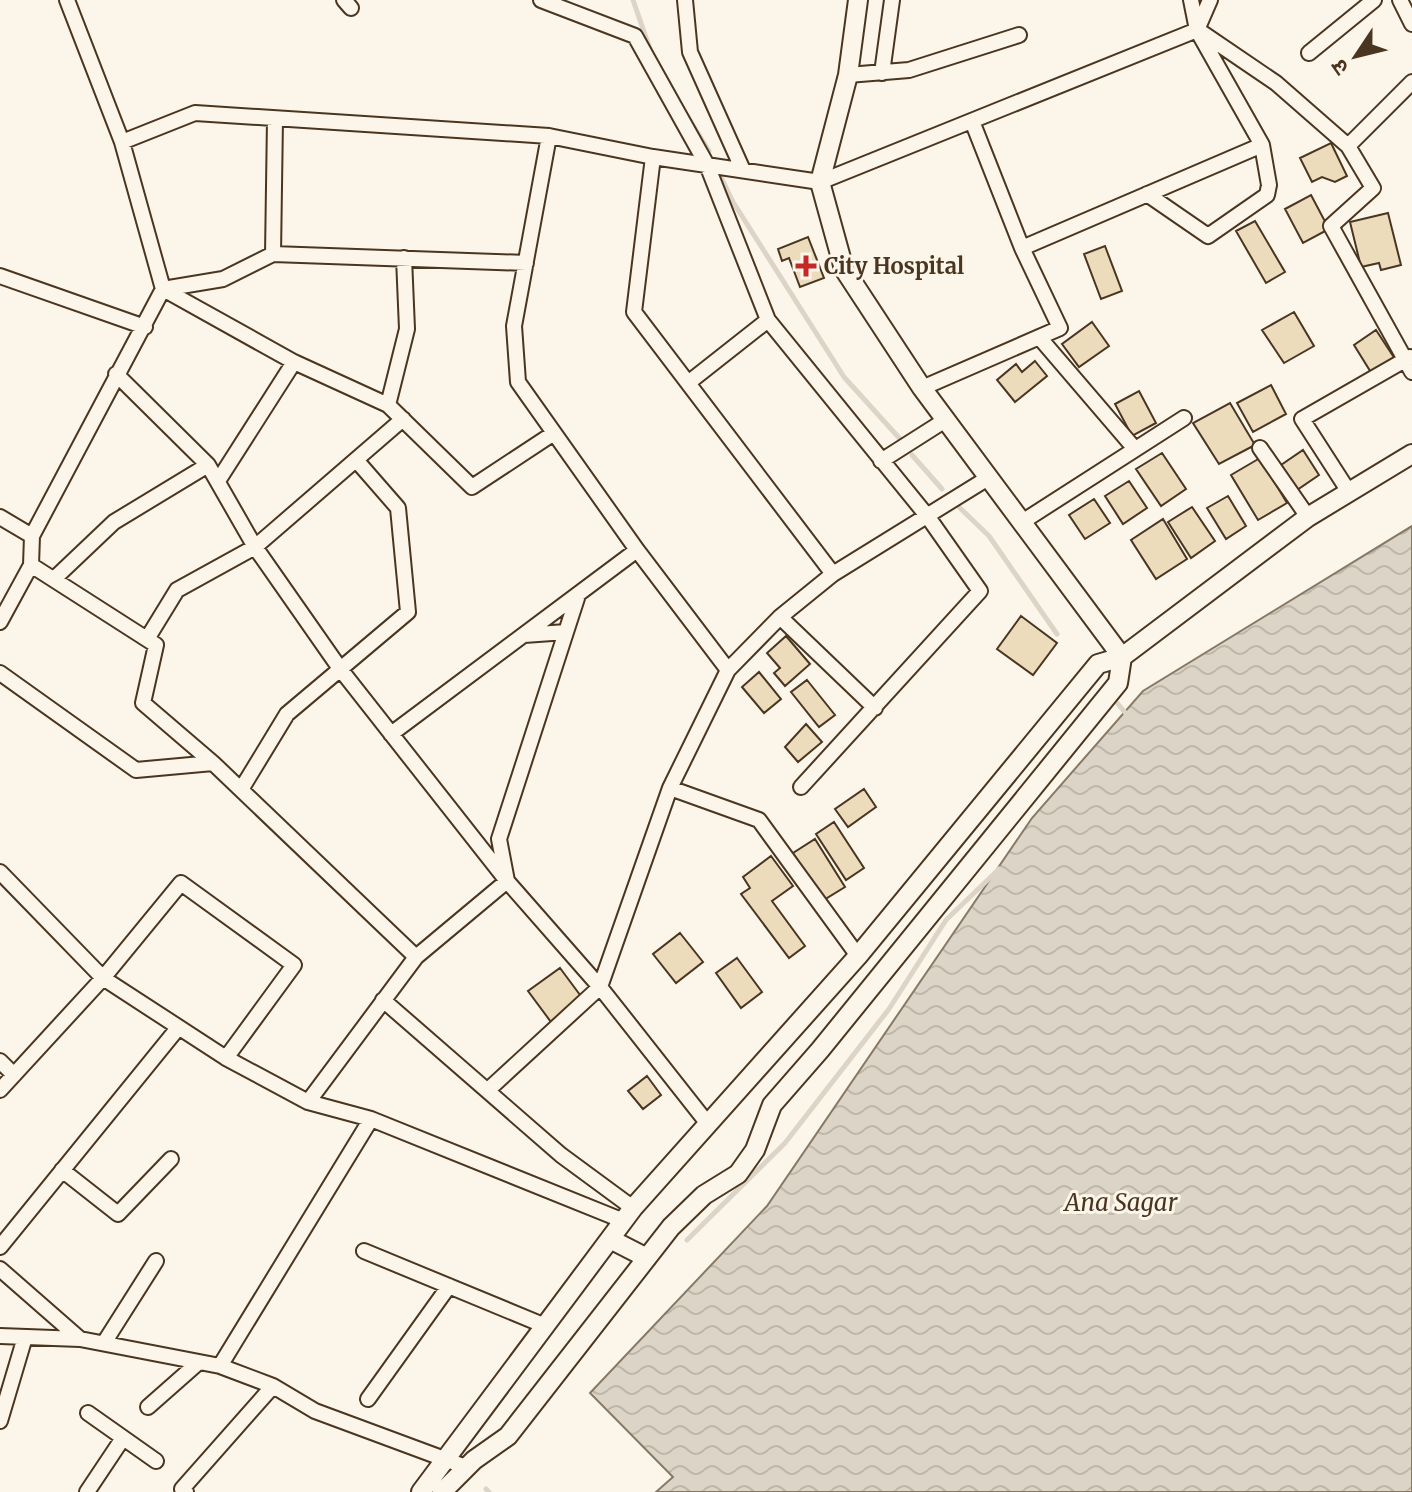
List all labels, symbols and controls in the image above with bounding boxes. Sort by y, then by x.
north arrow [1316,16,1396,96]
text: उ [1324,53,1355,81]
place label: City Hospital [824,252,964,280]
marker: City Hospital [795,255,817,277]
water label: Ana Sagar [1063,1187,1179,1218]

